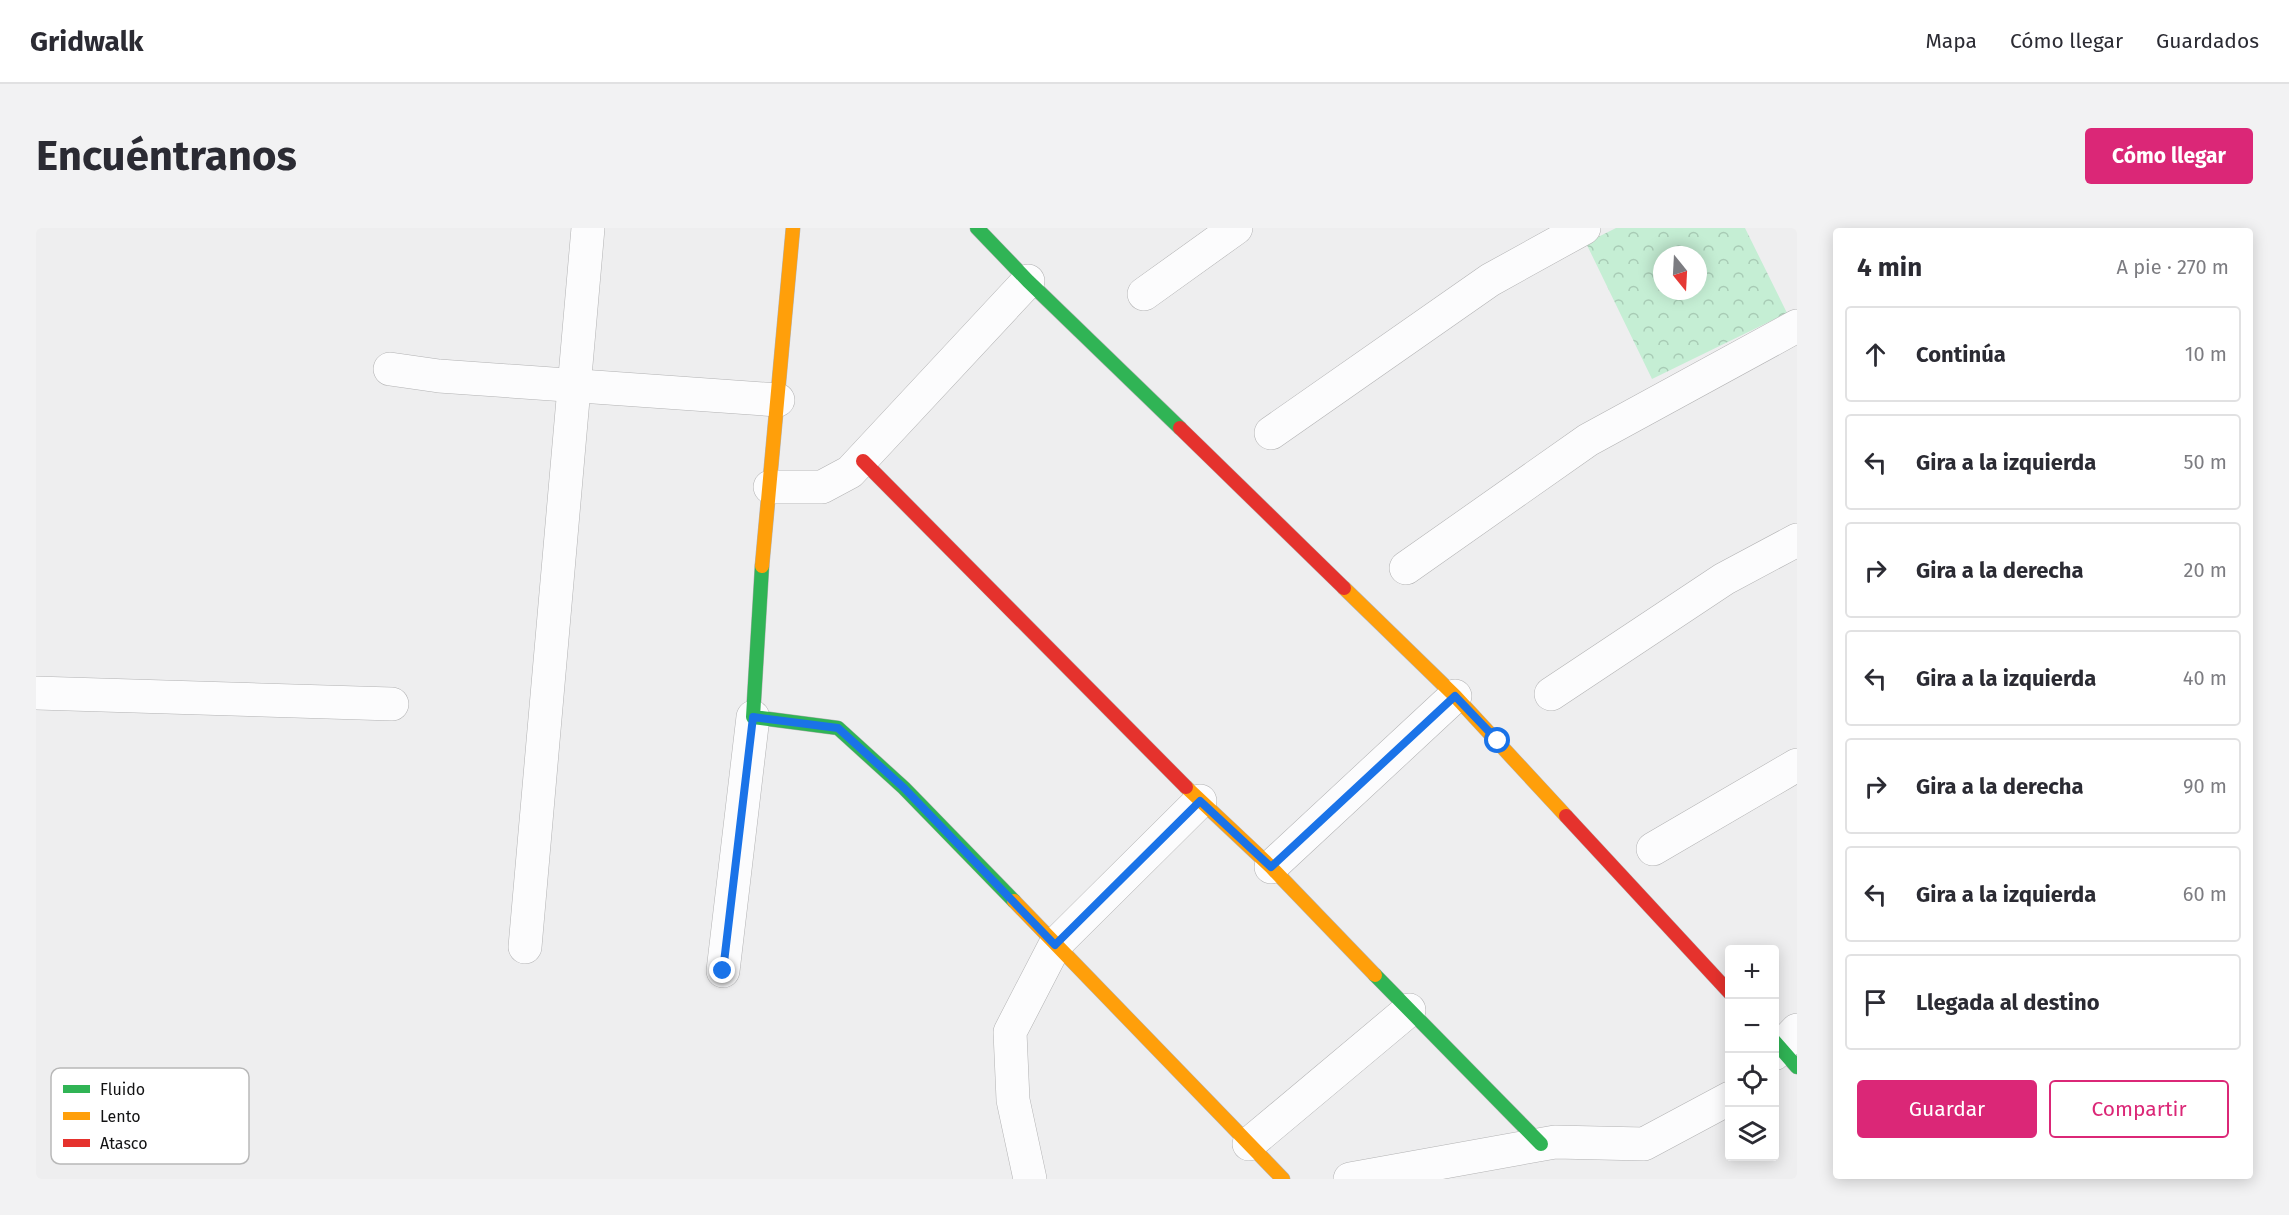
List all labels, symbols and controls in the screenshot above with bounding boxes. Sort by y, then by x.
text: Gridwalk [30,25,143,58]
text: Mapa [1925,28,1977,54]
text: Cómo llegar [2010,28,2123,54]
text: Guardados [2156,28,2259,54]
button: Cómo llegar [2085,128,2253,184]
text: Encuéntranos [36,131,297,181]
north arrow [1653,246,1707,300]
text: 4 min [1857,252,1922,283]
text: A pie · 270 m [2116,255,2229,279]
icon: ahead [1859,338,1892,371]
text: Continúa [1916,341,2006,368]
text: 10 m [2185,342,2227,366]
icon: left [1859,446,1892,479]
text: Gira a la izquierda [1916,449,2096,476]
text: 50 m [2183,450,2227,474]
icon: right [1859,554,1892,587]
text: Gira a la derecha [1916,557,2084,584]
text: 20 m [2184,558,2227,582]
icon: left [1859,662,1892,695]
text: Gira a la izquierda [1916,665,2096,692]
text: 40 m [2183,666,2227,690]
route start [1484,727,1510,753]
icon: right [1859,770,1892,803]
text: Gira a la derecha [1916,773,2084,800]
text: 90 m [2183,774,2227,798]
icon: left [1859,878,1892,911]
text: Gira a la izquierda [1916,881,2096,908]
text: 60 m [2183,882,2227,906]
map controls [1725,945,1779,1161]
button: + [1725,945,1779,999]
route end [709,957,735,983]
icon: arrive [1859,986,1892,1019]
text: Llegada al destino [1916,989,2100,1016]
button: − [1725,999,1779,1053]
button: locate [1725,1053,1779,1107]
legend [51,1068,249,1164]
text: Fluido [100,1080,145,1099]
button: Guardar [1857,1080,2037,1138]
button: Compartir [2049,1080,2229,1138]
text: Lento [100,1107,141,1126]
button: layers [1725,1107,1779,1161]
text: Atasco [100,1134,148,1153]

